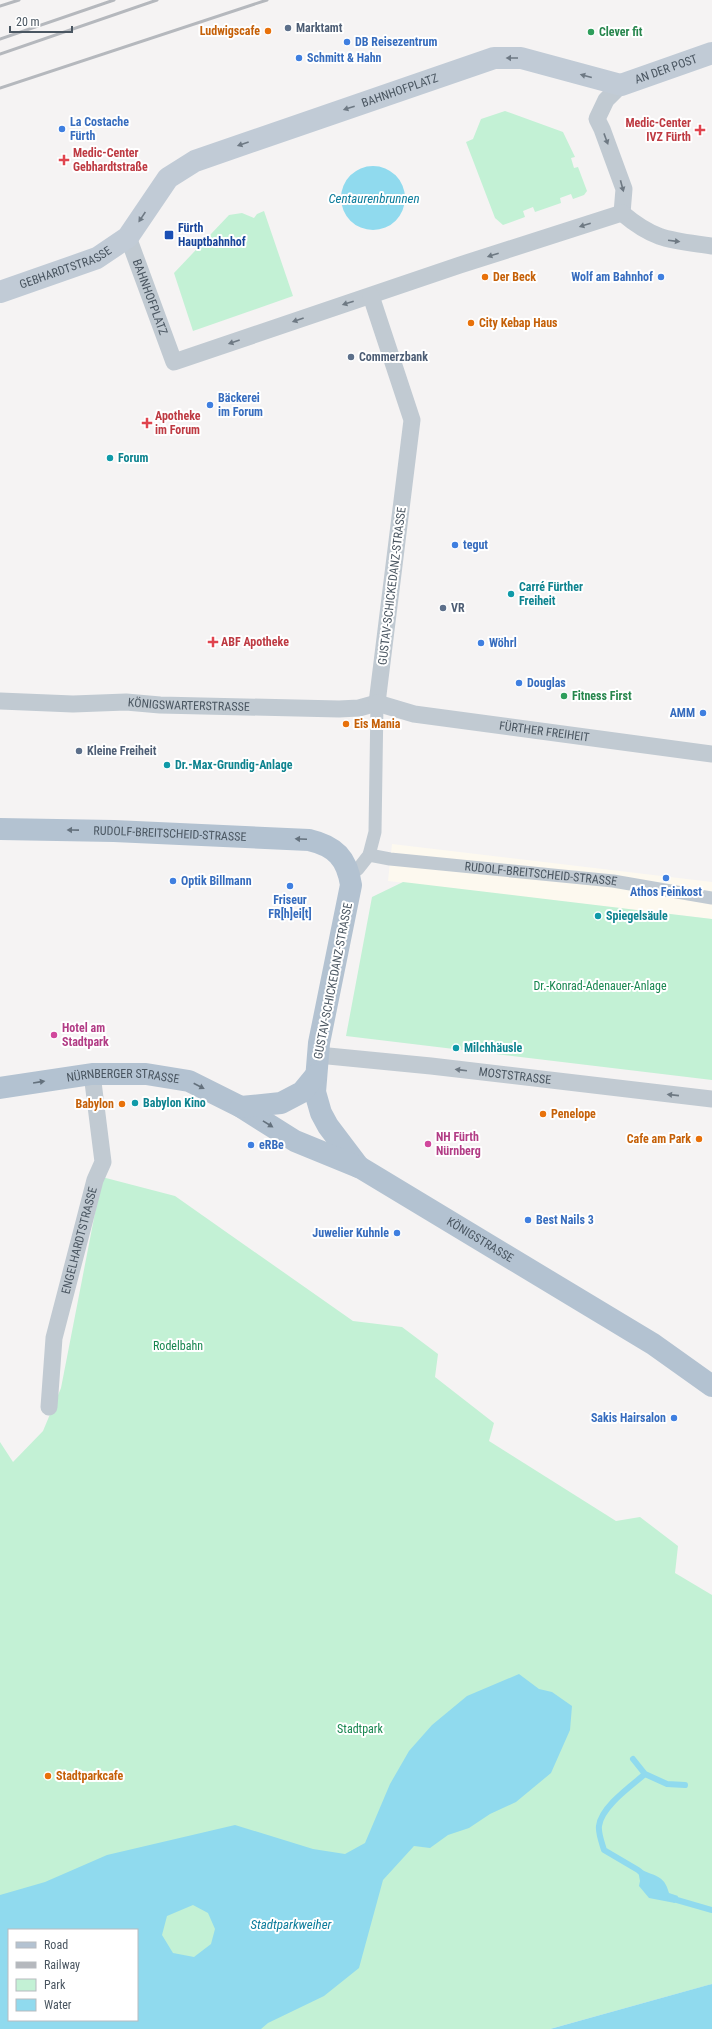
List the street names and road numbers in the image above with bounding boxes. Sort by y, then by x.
street label: AN DER POST [633,52,699,87]
street label: BAHNHOFPLATZ [360,71,440,110]
street label: GEBHARDTSTRASSE [18,243,114,292]
street label: BAHNHOFPLATZ [130,257,170,337]
street label: GUSTAV-SCHICKEDANZ-STRASSE [375,506,409,666]
street label: KÖNIGSWARTERSTRASSE [127,695,250,714]
street label: FÜRTHER FREIHEIT [498,718,590,744]
street label: RUDOLF-BREITSCHEID-STRASSE [93,824,247,844]
street label: RUDOLF-BREITSCHEID-STRASSE [464,859,618,889]
street label: GUSTAV-SCHICKEDANZ-STRASSE [311,902,355,1060]
street label: MOSTSTRASSE [478,1065,552,1087]
street label: NÜRNBERGER STRASSE [66,1067,180,1086]
street label: ENGELHARDTSTRASSE [59,1185,100,1295]
street label: KÖNIGSTRASSE [444,1214,516,1265]

